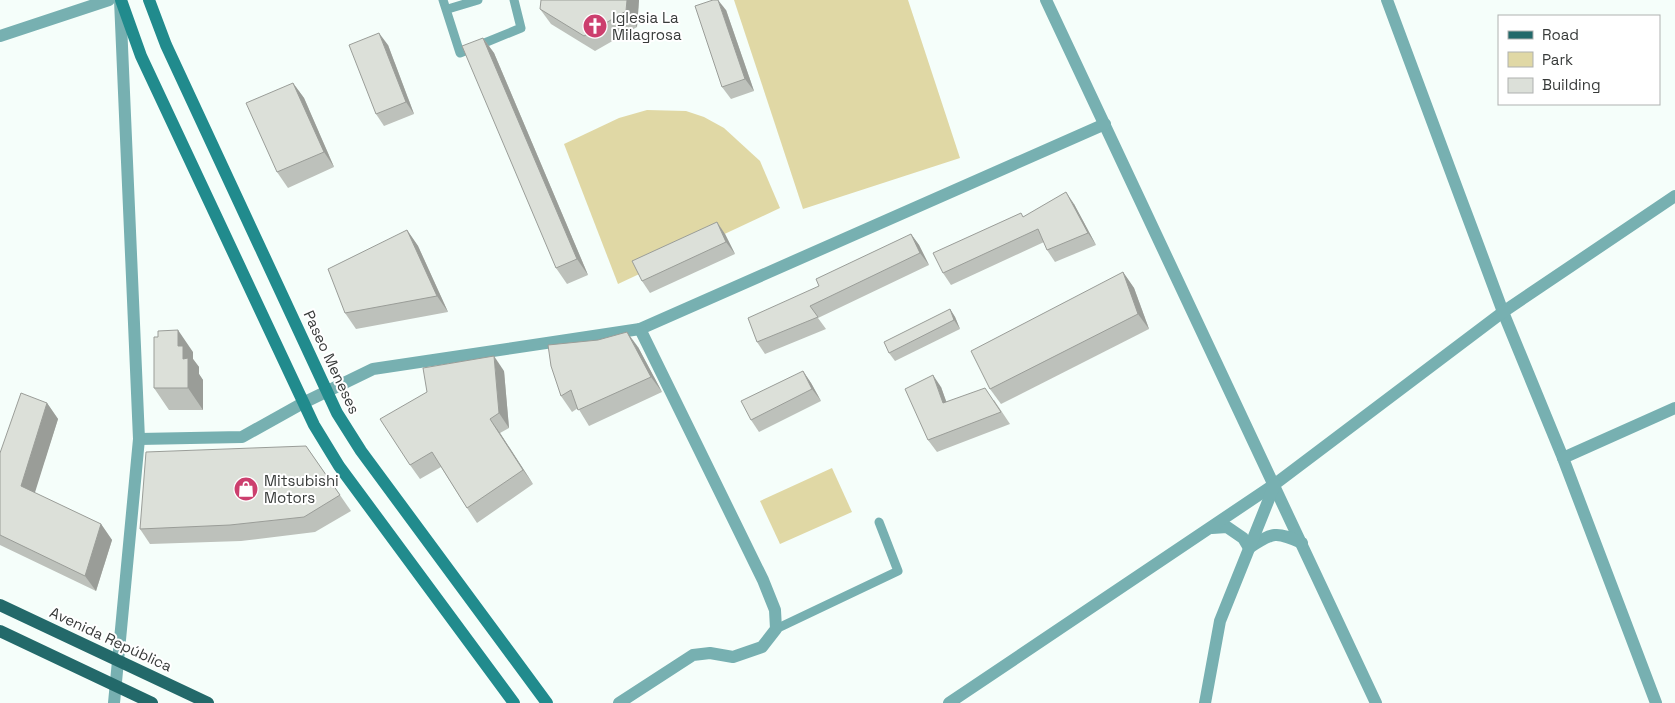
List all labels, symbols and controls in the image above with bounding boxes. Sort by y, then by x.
place label: Iglesia La Milagrosa [612,8,682,44]
church icon: Iglesia La Milagrosa [582,13,608,39]
legend [1498,15,1660,105]
text: Road [1542,25,1579,44]
text: Park [1542,50,1573,69]
text: Building [1542,75,1601,94]
street label: Paseo Meneses [300,307,364,417]
place label: Mitsubishi Motors [264,471,339,507]
shop icon: Mitsubishi Motors [233,476,259,502]
street label: Avenida República [47,602,175,676]

